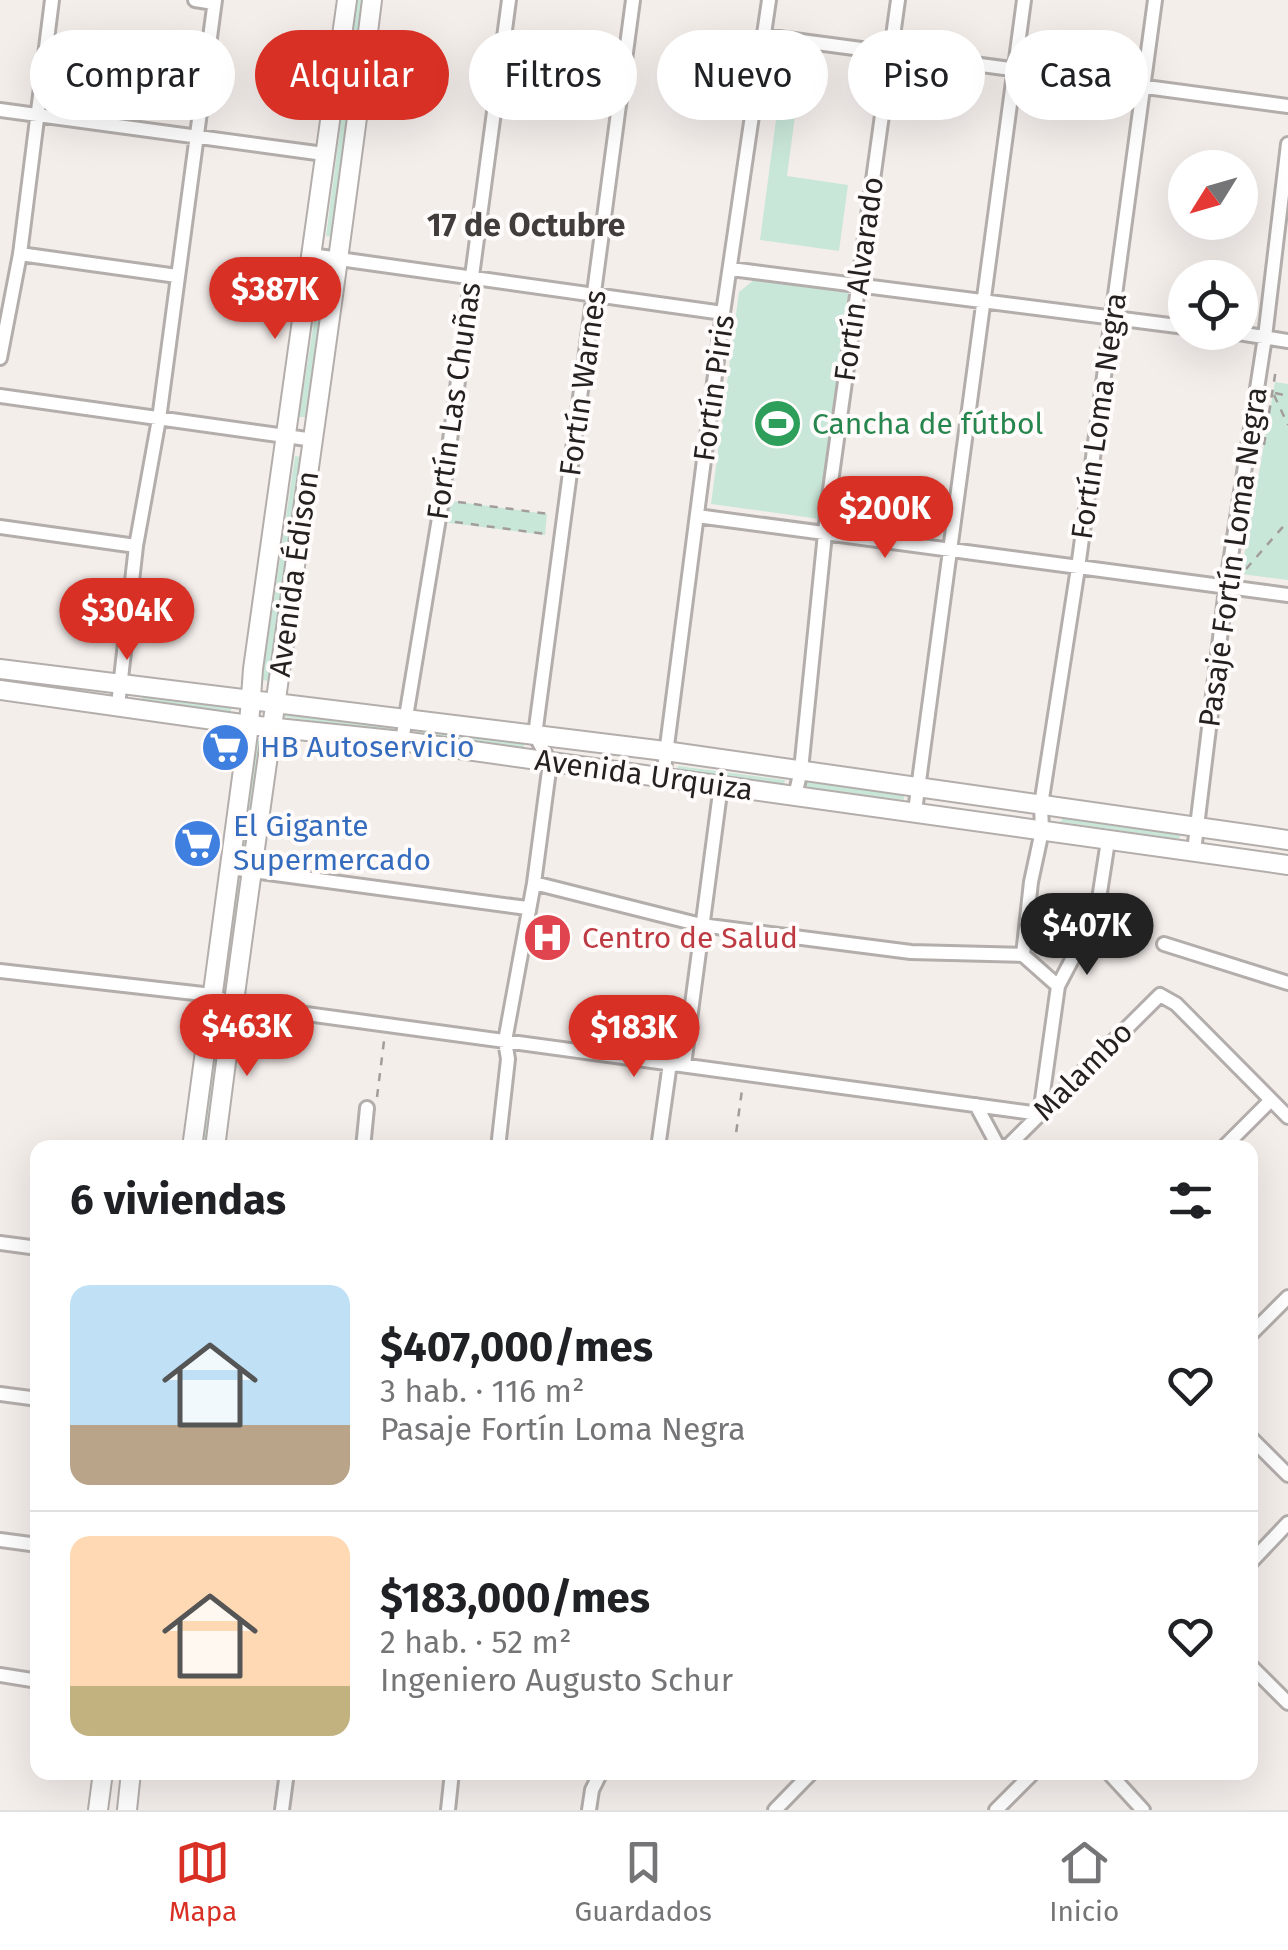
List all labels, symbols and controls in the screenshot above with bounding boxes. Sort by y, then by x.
chip: Comprar [30,30,235,120]
chip: Alquilar [255,30,449,120]
chip: Filtros [469,30,637,120]
chip: Nuevo [657,30,828,120]
chip: Piso [848,30,985,120]
chip: Casa [1005,30,1148,120]
north arrow [1168,150,1258,240]
map controls [1168,150,1258,350]
street label: Fortín Alvarado [827,174,891,384]
district label: 17 de Octubre [427,206,625,244]
pin: $387K [205,257,345,342]
button: locate [1168,260,1258,350]
text: $387K [231,270,319,308]
street label: Fortín Las Chuñas [420,280,488,522]
street label: Fortín Warnes [552,288,614,478]
street label: Fortín Loma Negra [1064,290,1134,542]
street label: Fortín Piris [686,312,742,464]
street label: Pasaje Fortín Loma Negra [1191,385,1275,729]
sports icon: Cancha de fútbol [751,398,803,450]
place label: Cancha de fútbol [812,406,1044,442]
street label: Avenida Édison [262,469,326,679]
pin: $200K [815,476,955,561]
text: $200K [839,489,931,527]
pin: $304K [57,578,197,663]
text: $304K [81,591,173,629]
supermarket icon: HB Autoservicio [199,721,251,773]
place label: HB Autoservicio [260,729,475,765]
street label: Avenida Urquiza [533,742,755,808]
place label: El Gigante Supermercado [233,808,431,878]
supermarket icon: El Gigante Supermercado [172,817,224,869]
pin: $407K [1017,893,1157,978]
text: $407K [1043,906,1131,944]
hospital icon: Centro de Salud [521,912,573,964]
place label: Centro de Salud [582,920,798,956]
pin: $463K [177,994,317,1079]
pin: $183K [564,995,704,1080]
text: $463K [202,1007,292,1045]
text: $183K [591,1008,677,1046]
street label: Malambo [1026,1014,1140,1128]
icon: filters [1163,1173,1218,1228]
text: 6 viviendas [70,1175,286,1225]
text: $407,000/mes [380,1322,653,1372]
icon: home [150,1325,270,1445]
icon: heart [1163,1358,1218,1413]
text: 3 hab. · 116 m² [380,1372,584,1410]
text: Pasaje Fortín Loma Negra [380,1410,746,1448]
text: $183,000/mes [380,1573,650,1623]
icon: home [150,1576,270,1696]
icon: heart [1163,1609,1218,1664]
text: 2 hab. · 52 m² [380,1623,572,1661]
text: Ingeniero Augusto Schur [380,1661,733,1699]
tab: Mapa [169,1835,237,1928]
tab: Guardados [575,1835,712,1928]
tab: Inicio [1049,1835,1119,1928]

